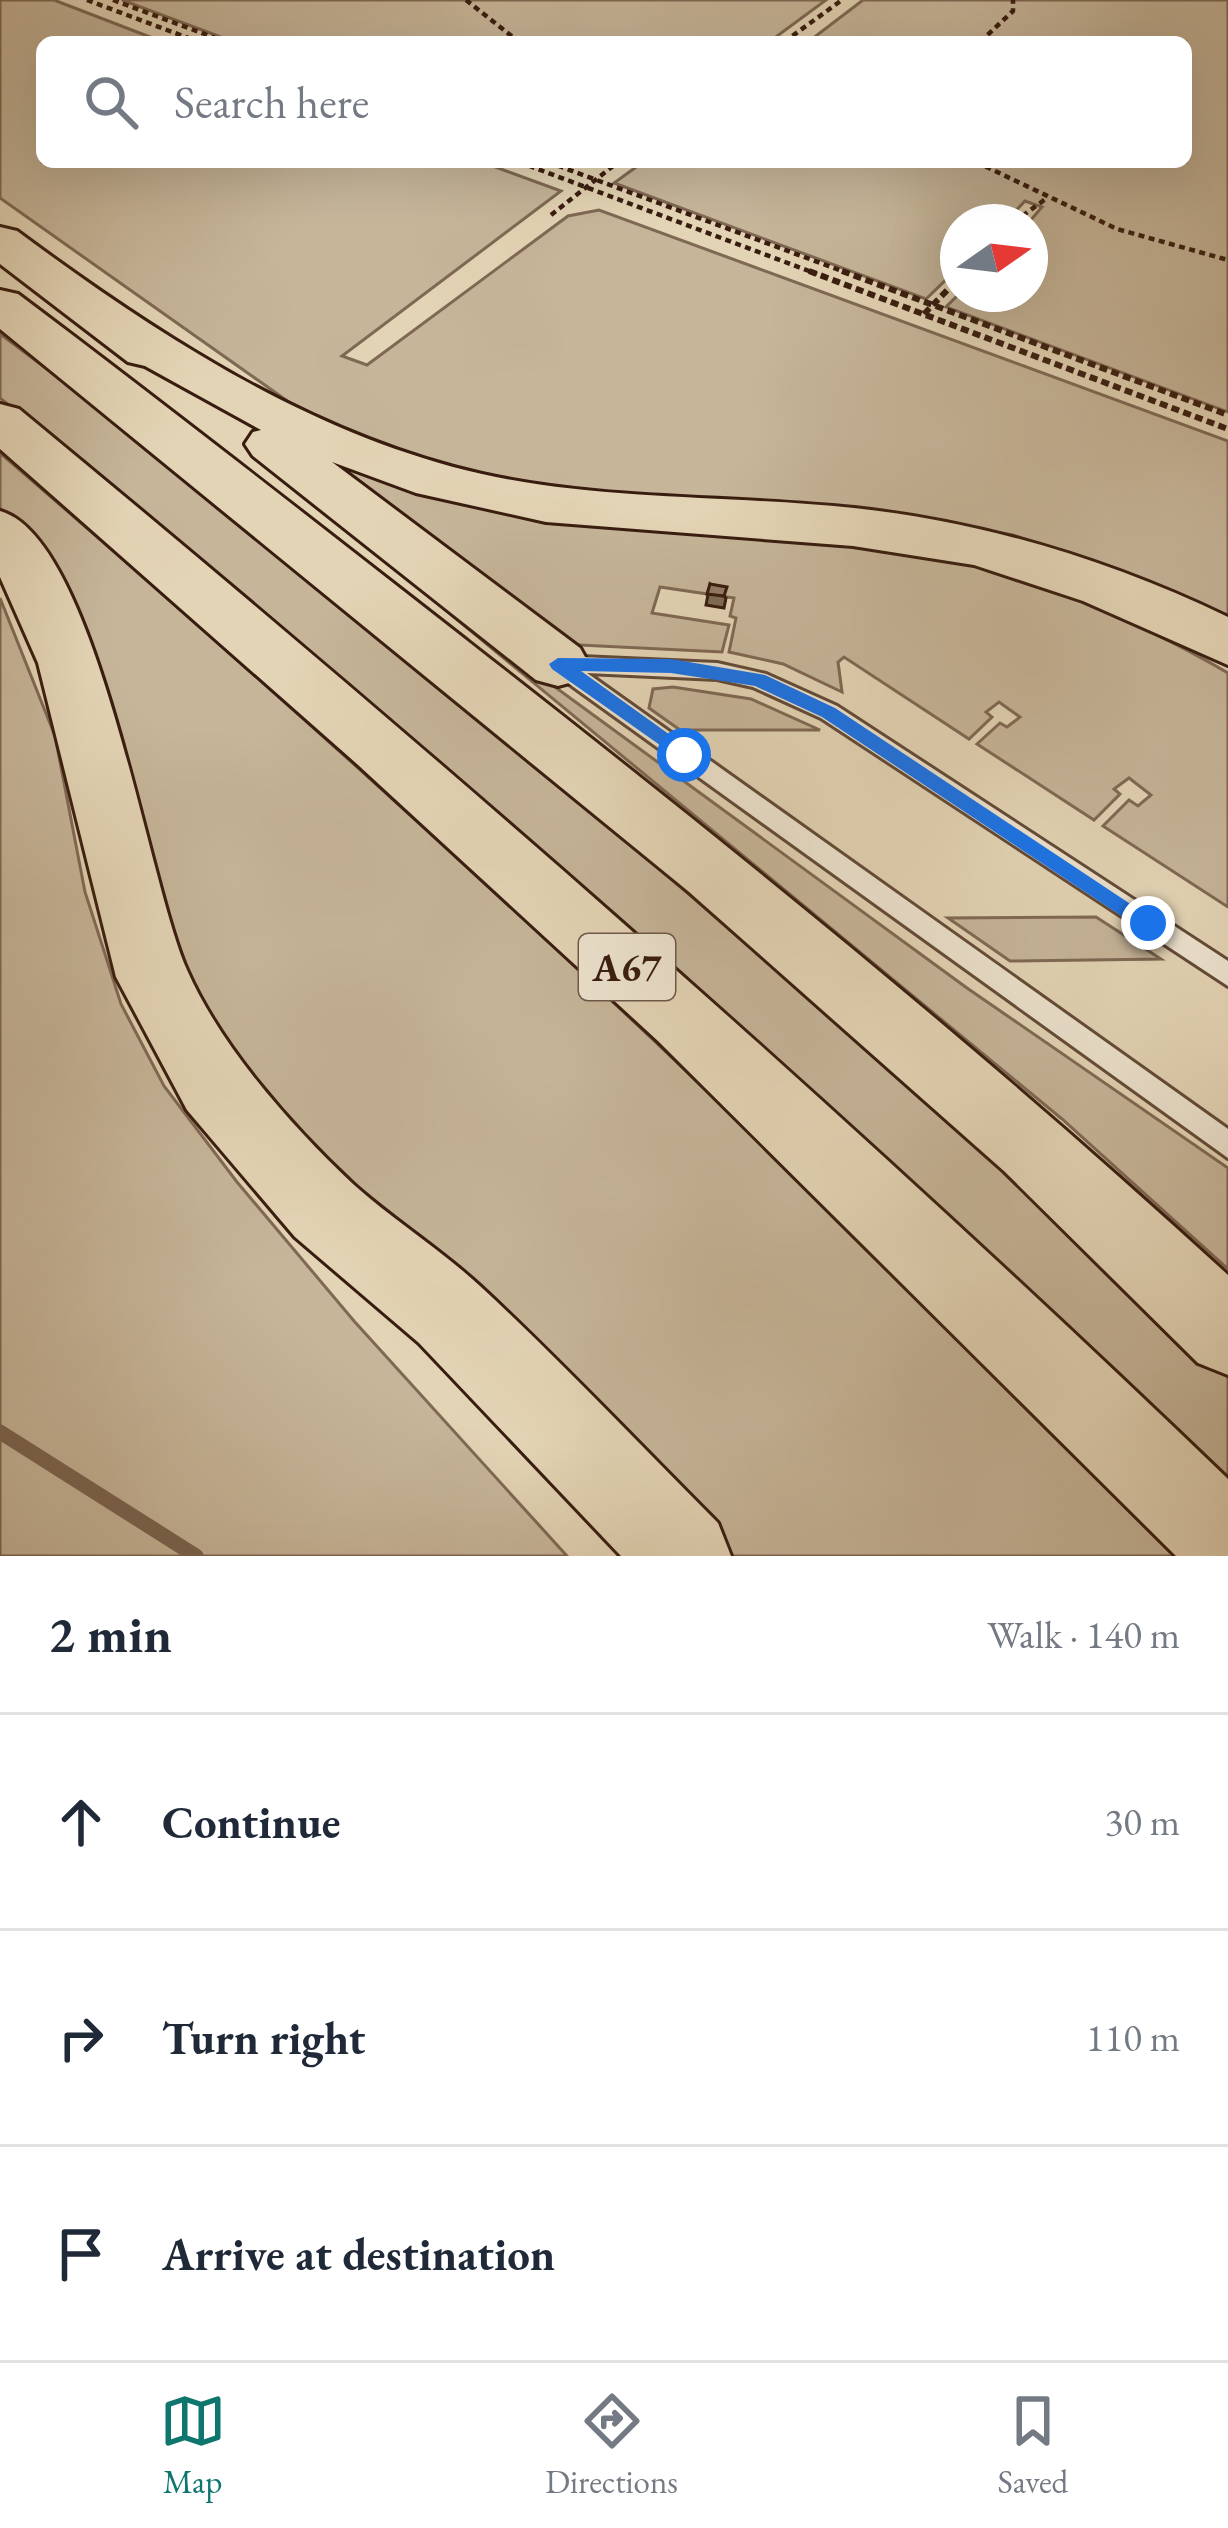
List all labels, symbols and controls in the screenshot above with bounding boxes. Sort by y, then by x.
search box [36,36,1192,168]
icon: search [78,69,144,135]
text: Search here [174,73,369,131]
north arrow [940,204,1048,312]
route start [657,728,711,782]
route end [1121,896,1175,950]
road number: A67 [579,934,675,1000]
text: 2 min [48,1601,172,1667]
text: Walk · 140 m [987,1609,1180,1660]
icon: ahead [48,1789,114,1855]
text: Continue [162,1793,340,1851]
text: 30 m [1104,1796,1180,1847]
icon: right [48,2005,114,2071]
text: Turn right [162,2009,365,2067]
text: 110 m [1086,2012,1180,2063]
icon: arrive [48,2221,114,2287]
text: Arrive at destination [162,2225,555,2283]
tab: Map [160,2388,226,2503]
tab: Directions [545,2388,678,2503]
tab: Saved [998,2388,1068,2503]

